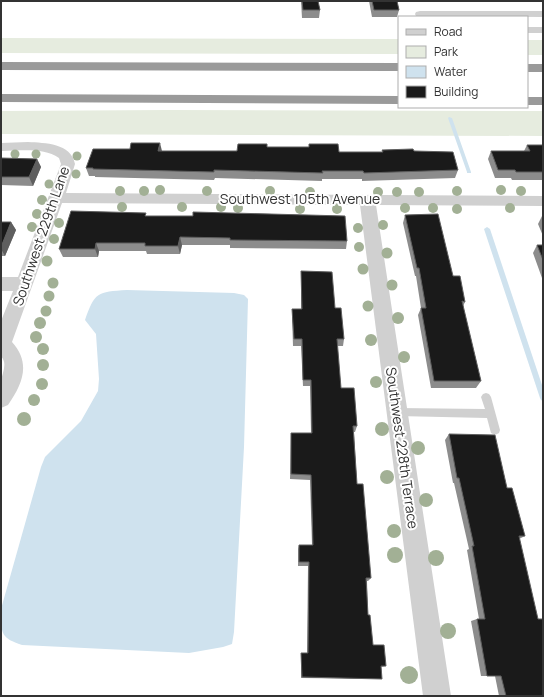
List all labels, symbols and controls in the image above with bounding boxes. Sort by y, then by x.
legend [398,16,528,108]
text: Road [434,23,462,40]
text: Park [434,43,459,60]
text: Water [434,63,468,80]
text: Building [434,83,478,100]
street label: Southwest 229th Lane [8,164,73,308]
street label: Southwest 105th Avenue [220,189,380,208]
street label: Southwest 228th Terrace [382,366,423,530]

